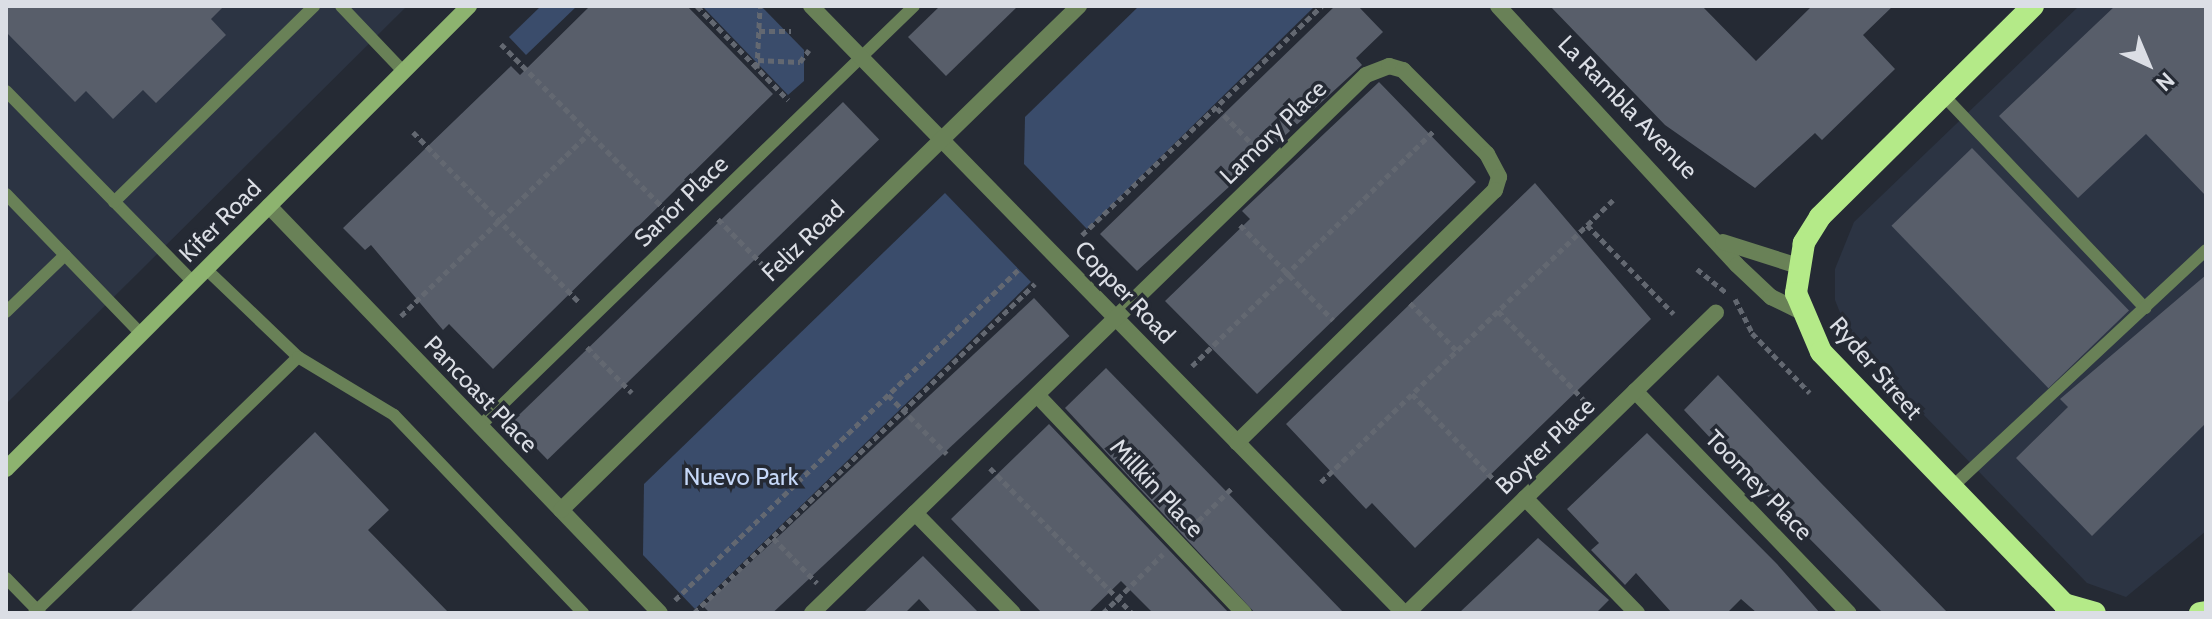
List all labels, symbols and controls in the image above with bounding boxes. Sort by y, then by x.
north arrow [2108,24,2188,104]
street label: La Rambla Avenue [1552,29,1704,185]
text: N [2150,67,2180,97]
street label: Lamory Place [1214,74,1332,190]
street label: Sanor Place [628,149,734,253]
street label: Kifer Road [173,174,267,268]
street label: Feliz Road [756,195,850,287]
street label: Copper Road [1069,235,1181,349]
street label: Ryder Street [1824,311,1928,425]
street label: Pancoast Place [418,330,544,458]
street label: Boyter Place [1490,392,1600,500]
street label: Toomey Place [1699,424,1819,546]
street label: Millkin Place [1104,433,1210,543]
park label: Nuevo Park [684,463,798,491]

